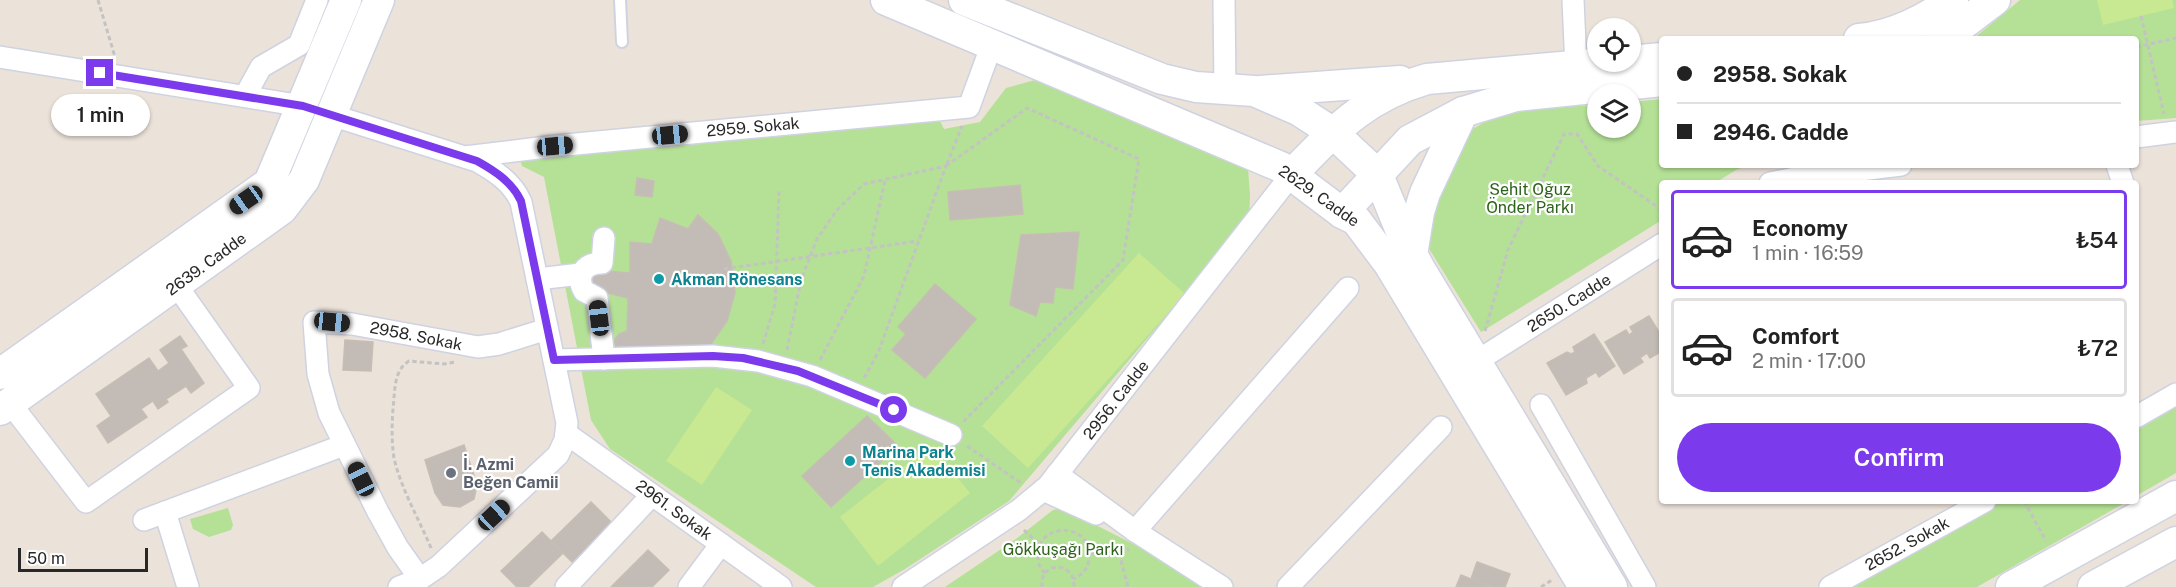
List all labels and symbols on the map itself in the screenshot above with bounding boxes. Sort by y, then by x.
route end [86,59,113,86]
callout: 1 min [51,94,150,136]
street label: 2959. Sokak [706,113,800,141]
car [651,124,689,146]
car [536,135,574,157]
street label: 2629. Cadde [1275,161,1363,231]
park label: Şehit Oğuz Önder Parkı [1486,180,1574,217]
car [226,182,266,218]
street label: 2639. Cadde [162,228,250,300]
place label: Akman Rönesans [671,270,802,289]
street label: 2650. Cadde [1524,270,1614,336]
marker: Akman Rönesans [652,272,666,286]
car [588,299,610,337]
car [313,311,351,333]
street label: 2958. Sokak [368,318,464,354]
street label: 2956. Cadde [1079,357,1153,443]
route start [880,396,907,423]
place label: Marina Park Tenis Akademisi [862,443,986,480]
place label: İ. Azmi Beğen Camii [463,454,559,492]
marker: Marina Park Tenis Akademisi [843,454,857,468]
car [345,459,377,499]
marker: İ. Azmi Beğen Camii [444,466,458,480]
street label: 2961. Sokak [632,476,716,544]
car [475,496,513,534]
street label: 2652. Sokak [1862,513,1952,575]
park label: Gökkuşağı Parkı [1003,540,1123,559]
scale bar [18,545,148,572]

